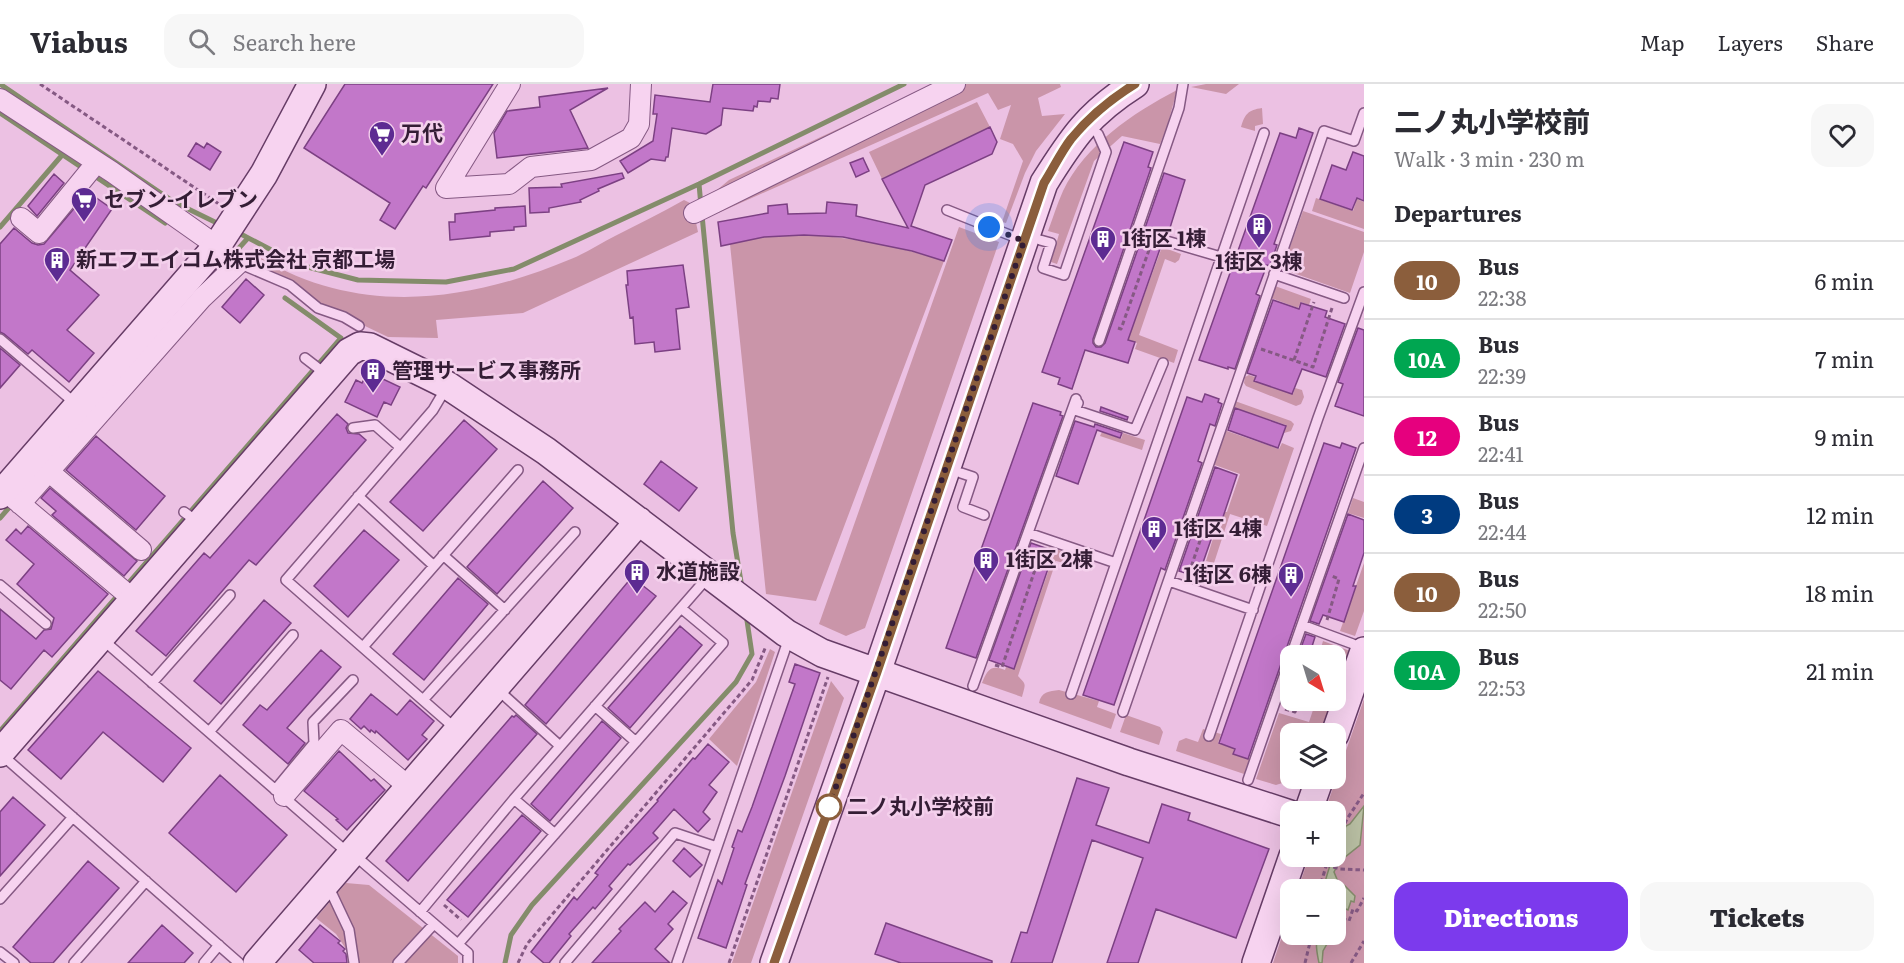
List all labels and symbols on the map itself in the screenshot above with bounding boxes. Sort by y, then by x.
place label: 万代 [401,116,443,147]
supermarket icon: 万代 [367,119,397,157]
place label: セブン-イレブン [104,182,258,213]
supermarket icon: セブン-イレブン [69,185,99,223]
building icon: 1街区 3棟 [1244,211,1274,249]
your location [974,212,1004,242]
place label: 1街区 1棟 [1122,221,1207,252]
building icon: 1街区 1棟 [1088,224,1118,262]
place label: 新エフエイコム株式会社 京都工場 [76,242,395,273]
place label: 1街区 3棟 [1215,244,1303,275]
building icon: 新エフエイコム株式会社 京都工場 [42,245,72,283]
place label: 管理サービス事務所 [392,353,581,384]
building icon: 管理サービス事務所 [358,356,388,394]
place label: 1街区 4棟 [1174,511,1263,542]
building icon: 1街区 4棟 [1139,514,1169,552]
place label: 1街区 2棟 [1006,542,1093,573]
building icon: 1街区 2棟 [971,545,1001,583]
place label: 水道施設 [656,554,740,585]
building icon: 水道施設 [622,557,652,595]
place label: 1街区 6棟 [1184,557,1272,588]
building icon: 1街区 6棟 [1276,560,1306,598]
north arrow [1280,645,1346,711]
place label: 二ノ丸小学校前 [847,789,994,820]
marker: 二ノ丸小学校前 [816,794,842,820]

